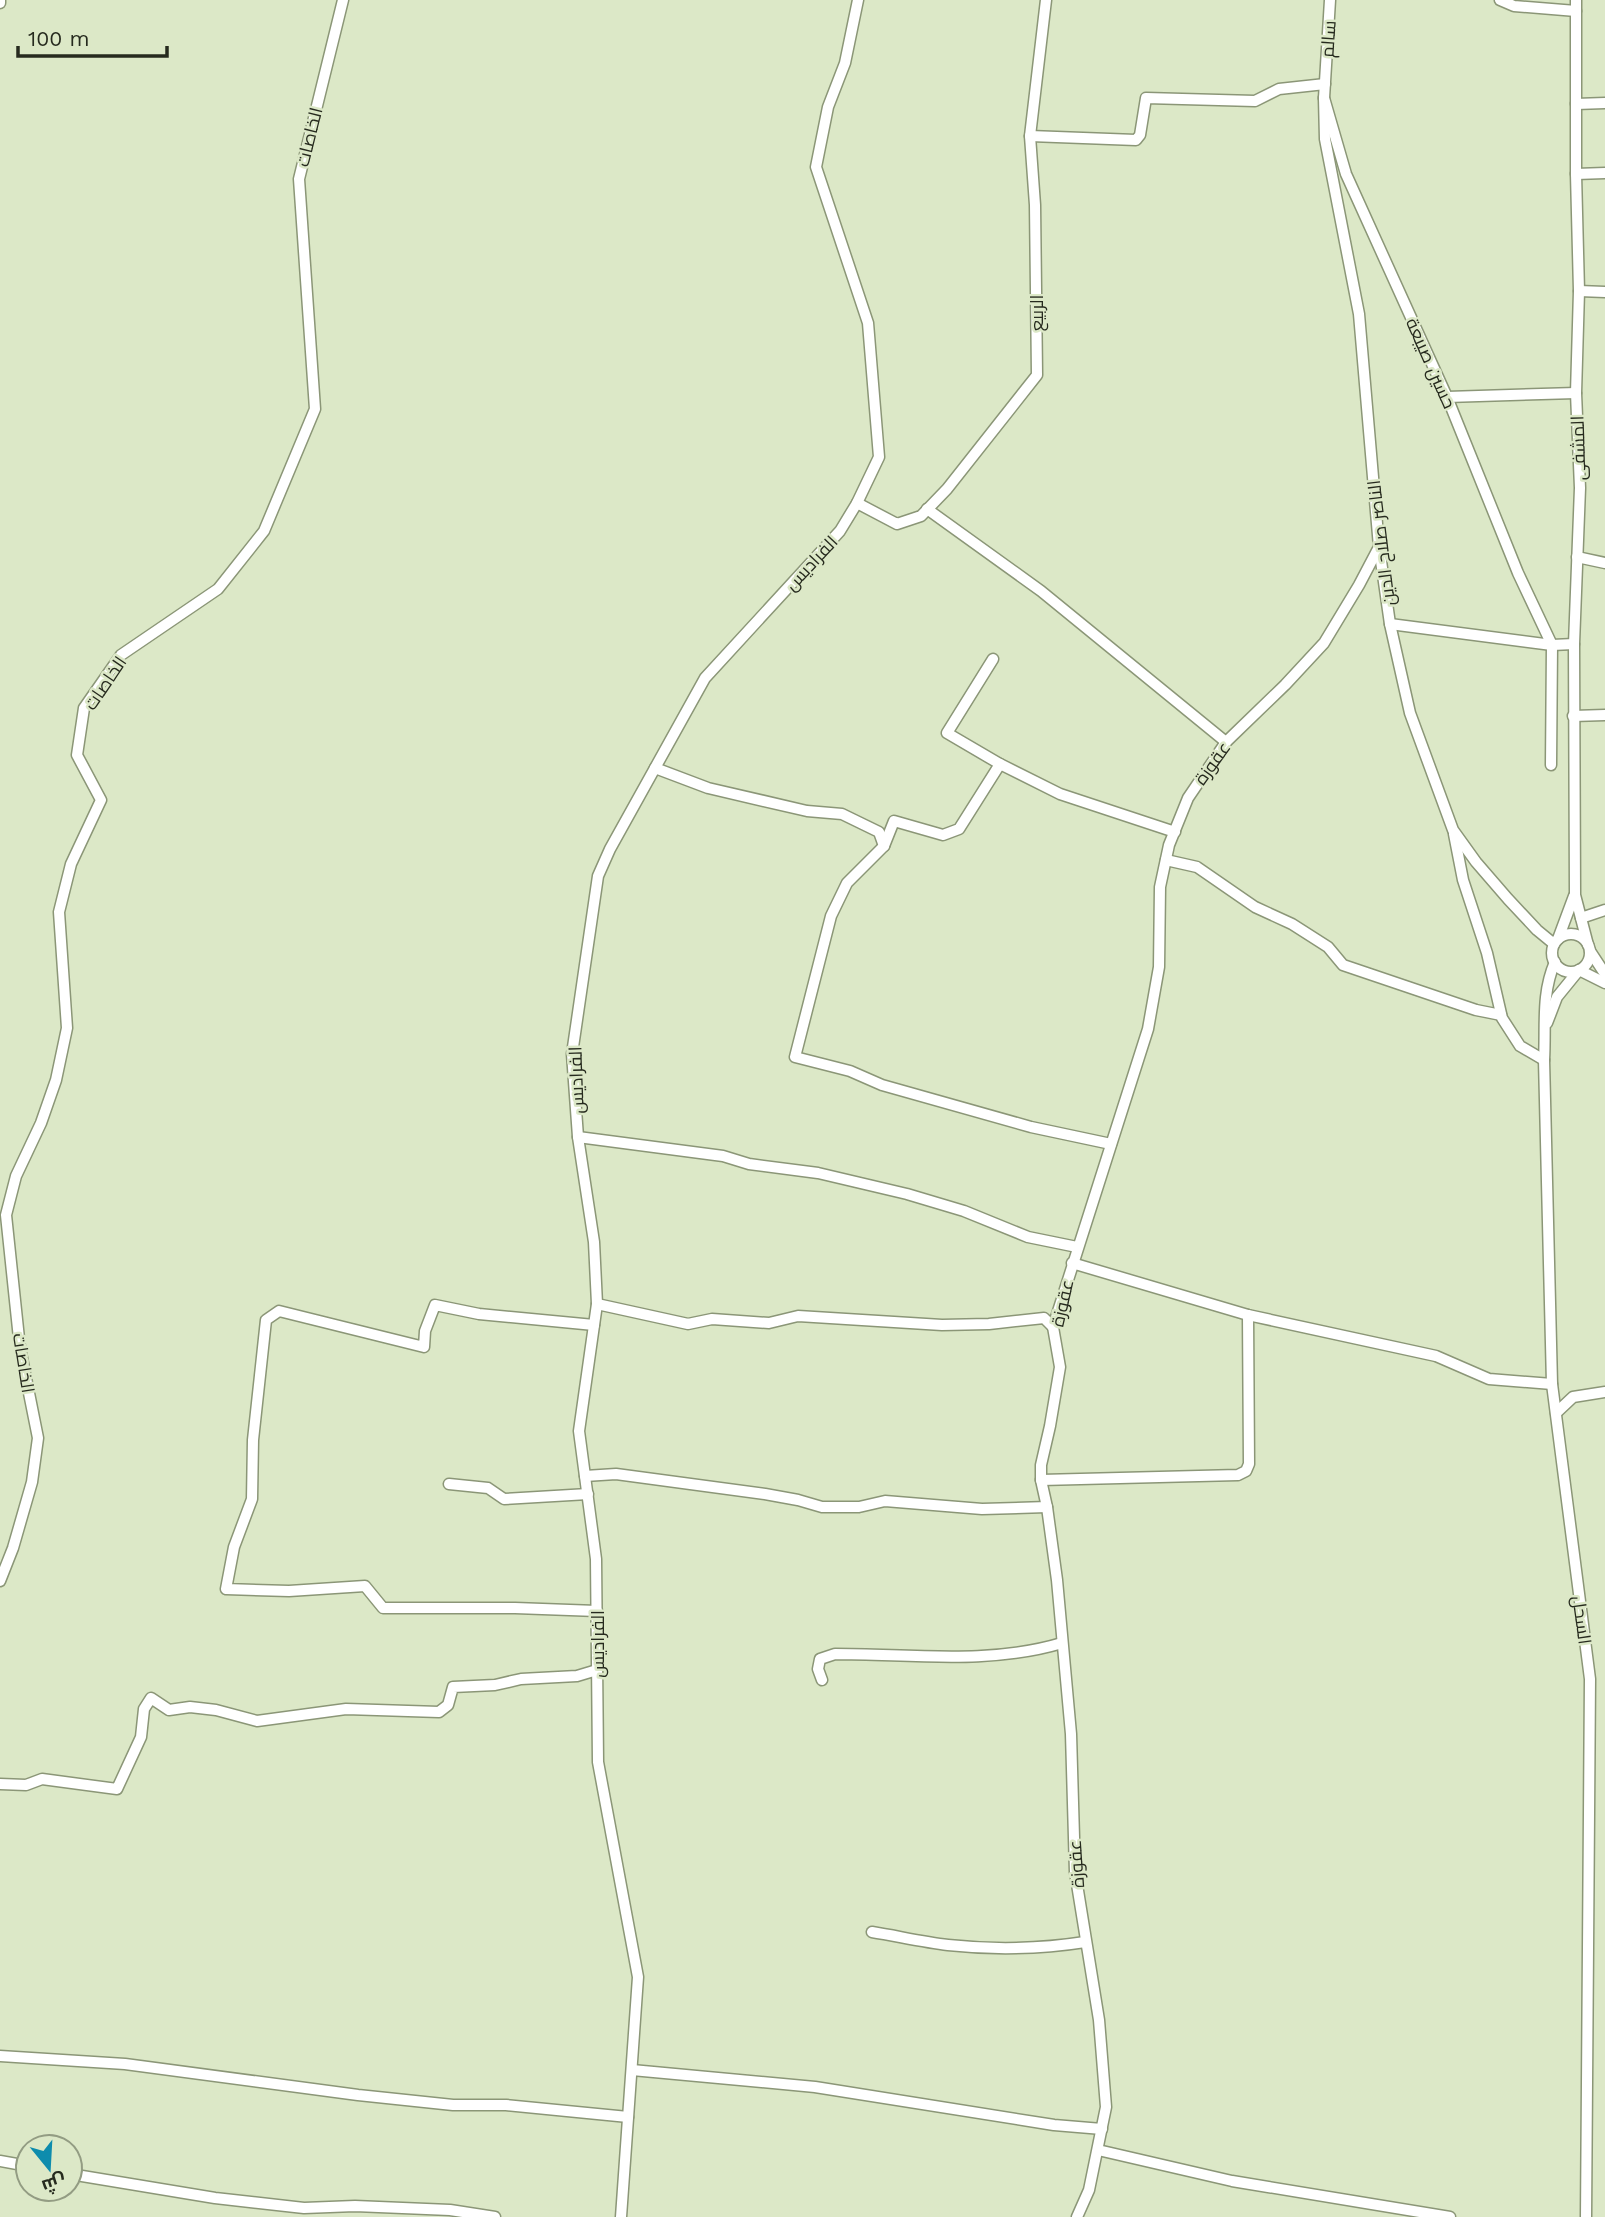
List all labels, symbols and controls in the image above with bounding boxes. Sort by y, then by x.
scale bar [18,14,166,58]
street label: سالم [1316,20,1342,58]
text: 100 m [28,26,90,51]
street label: الخاصات [292,105,326,169]
street label: الربيع [1026,295,1049,331]
street label: حسين صيبعة [1401,315,1460,412]
street label: المشفى [1566,415,1591,481]
street label: الناصر صلاح الدين [1363,479,1401,607]
street label: الفراديس [780,531,842,596]
street label: الخاصات [79,652,131,714]
street label: عقوزة [1189,737,1235,789]
street label: الفراديس [564,1046,589,1114]
street label: عقوزة [1046,1277,1079,1329]
street label: الخاصات [9,1332,39,1394]
street label: السحل [1567,1594,1596,1646]
street label: الفراديس [587,1610,609,1678]
street label: عقوزة [1064,1839,1089,1889]
north arrow [14,2133,84,2203]
text: ش [39,2169,69,2198]

